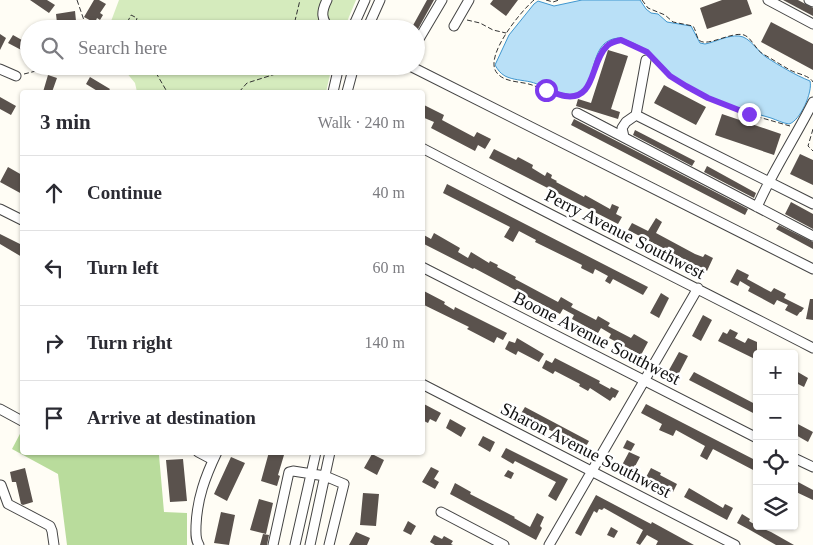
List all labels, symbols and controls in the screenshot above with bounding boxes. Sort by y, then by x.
search box [20,20,425,75]
icon: search [38,34,66,62]
text: Search here [78,37,167,58]
route start [535,79,558,102]
route end [738,103,761,126]
text: 3 min [40,110,91,134]
text: Walk · 240 m [318,114,405,131]
icon: ahead [40,179,68,207]
text: Continue [87,182,162,203]
text: 40 m [373,184,405,201]
street label: Perry Avenue Southwest [542,185,708,283]
icon: left [40,254,68,282]
text: Turn left [87,257,159,278]
text: 60 m [373,259,405,276]
street label: Boone Avenue Southwest [510,287,684,389]
icon: right [40,329,68,357]
text: Turn right [87,332,172,353]
text: 140 m [365,334,405,351]
map controls [753,350,798,530]
button: + [753,350,798,395]
button: − [753,395,798,440]
street label: Sharon Avenue Southwest [497,398,675,502]
icon: arrive [40,404,68,432]
text: Arrive at destination [87,407,256,428]
button: locate [753,440,798,485]
button: layers [753,485,798,530]

